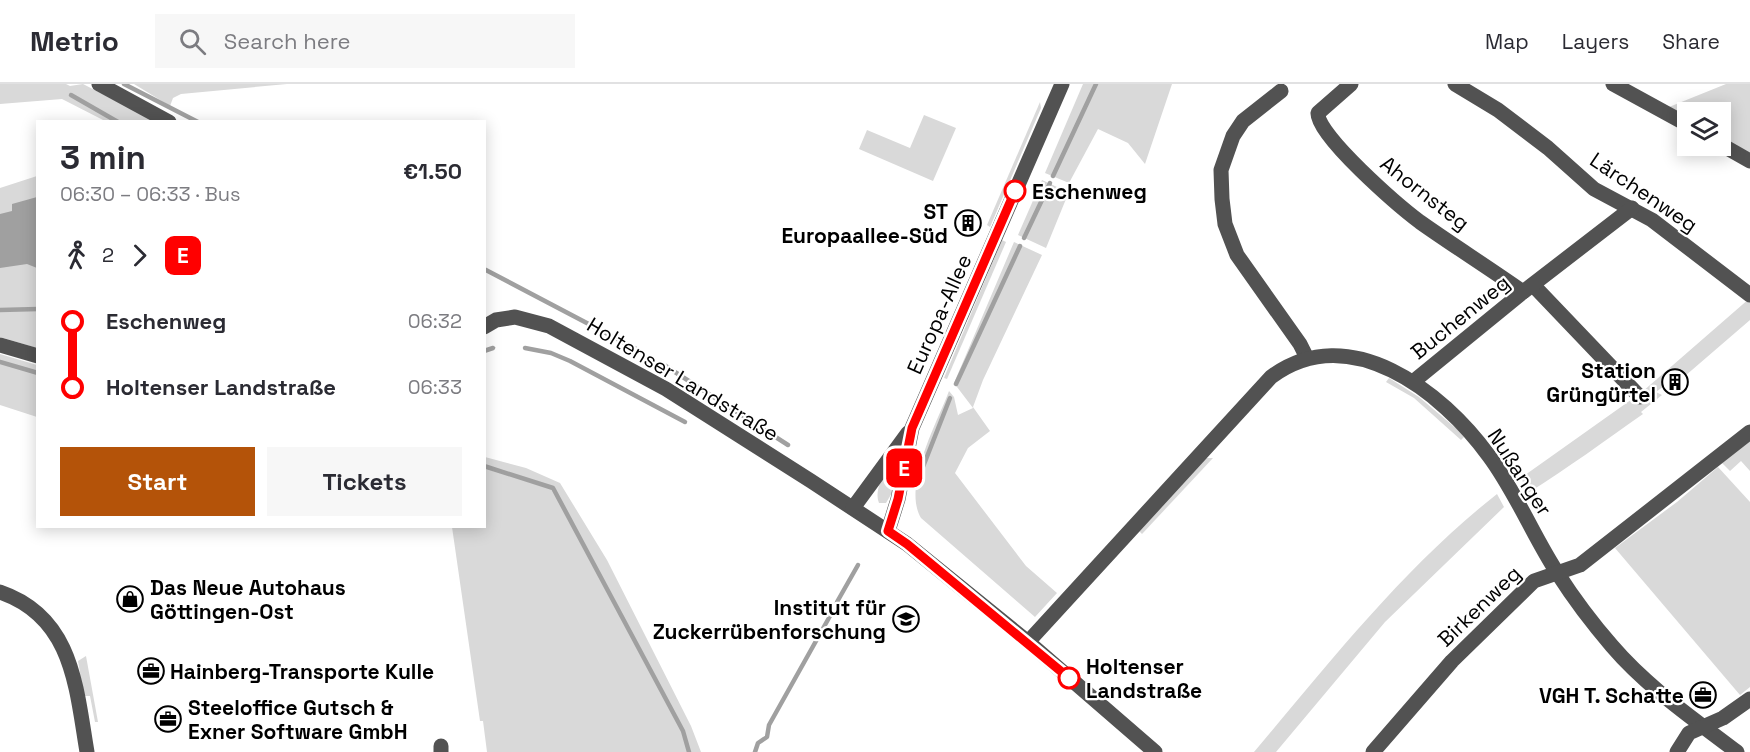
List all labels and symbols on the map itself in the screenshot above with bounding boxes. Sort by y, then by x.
street label: Lärchenweg [1585,146,1703,238]
street label: Ahornsteg [1375,150,1475,236]
place label: Eschenweg [1032,178,1147,205]
marker: Eschenweg [1004,180,1026,202]
place label: ST Europaallee-Süd [781,198,948,249]
building icon: ST Europaallee-Süd [953,208,983,238]
street label: Europa-Allee [901,250,977,378]
street label: Buchenweg [1405,269,1515,365]
street label: Holtenser Landstraße [582,311,784,447]
place label: Station Grüngürtel [1546,357,1656,408]
building icon: Station Grüngürtel [1660,367,1690,397]
street label: Nußanger [1482,423,1558,521]
line badge: E [884,448,924,488]
street label: Birkenweg [1432,560,1526,652]
place label: Das Neue Autohaus Göttingen-Ost [150,574,346,625]
shop icon: Das Neue Autohaus Göttingen-Ost [115,584,145,614]
place label: Institut für Zuckerrübenforschung [653,594,886,645]
school or university icon: Institut für Zuckerrübenforschung [891,604,921,634]
place label: Holtenser Landstraße [1086,653,1202,704]
office icon: Hainberg-Transporte Kulle [136,656,166,686]
place label: Hainberg-Transporte Kulle [170,658,434,685]
marker: Holtenser Landstraße [1058,667,1080,689]
office icon: VGH T. Schatte [1688,680,1718,710]
place label: VGH T. Schatte [1539,682,1684,709]
place label: Steeloffice Gutsch & Exner Software GmbH [188,694,408,745]
office icon: Steeloffice Gutsch & Exner Software GmbH [153,704,183,734]

